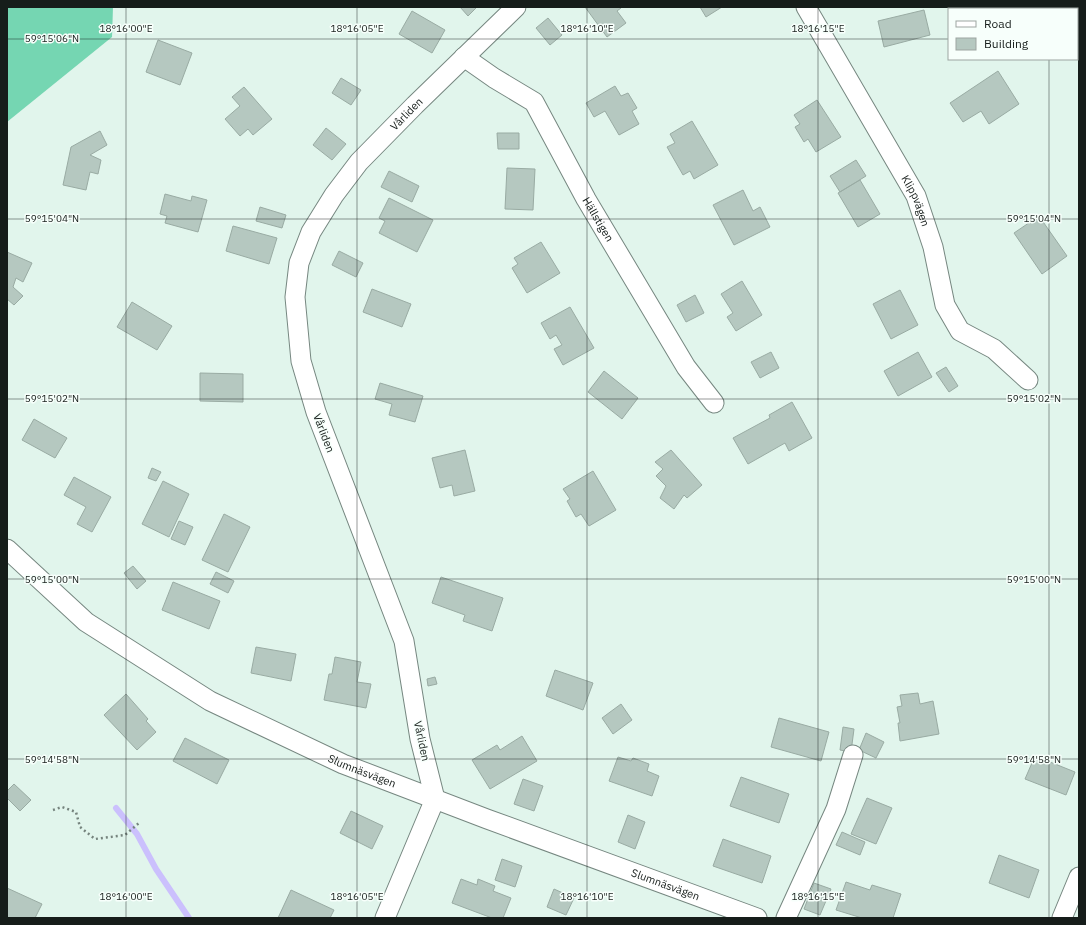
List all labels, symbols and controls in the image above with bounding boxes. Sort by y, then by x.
legend [948,8,1078,60]
text: Road [984,16,1012,31]
text: 18°16'00"E [99,22,153,35]
text: 18°16'05"E [330,22,384,35]
text: 18°16'10"E [560,22,614,35]
text: 18°16'15"E [791,22,845,35]
text: 59°15'06"N [25,32,79,45]
text: Building [984,36,1029,51]
street label: Vårliden [387,94,426,133]
street label: Klippvägen [898,173,933,228]
street label: Hällstigen [579,194,617,244]
text: 59°15'04"N [25,212,79,225]
text: 59°15'04"N [1007,212,1061,225]
text: 59°15'02"N [25,392,79,405]
text: 59°15'02"N [1007,392,1061,405]
street label: Vårliden [310,411,338,455]
text: 59°15'00"N [25,573,79,586]
text: 59°15'00"N [1007,573,1061,586]
street label: Vårliden [411,720,433,762]
street label: Slumnäsvägen [326,751,398,791]
text: 59°14'58"N [25,753,79,766]
text: 59°14'58"N [1007,753,1061,766]
street label: Slumnäsvägen [629,866,702,903]
text: 18°16'00"E [99,890,153,903]
text: 18°16'05"E [330,890,384,903]
text: 18°16'10"E [560,890,614,903]
text: 18°16'15"E [791,890,845,903]

